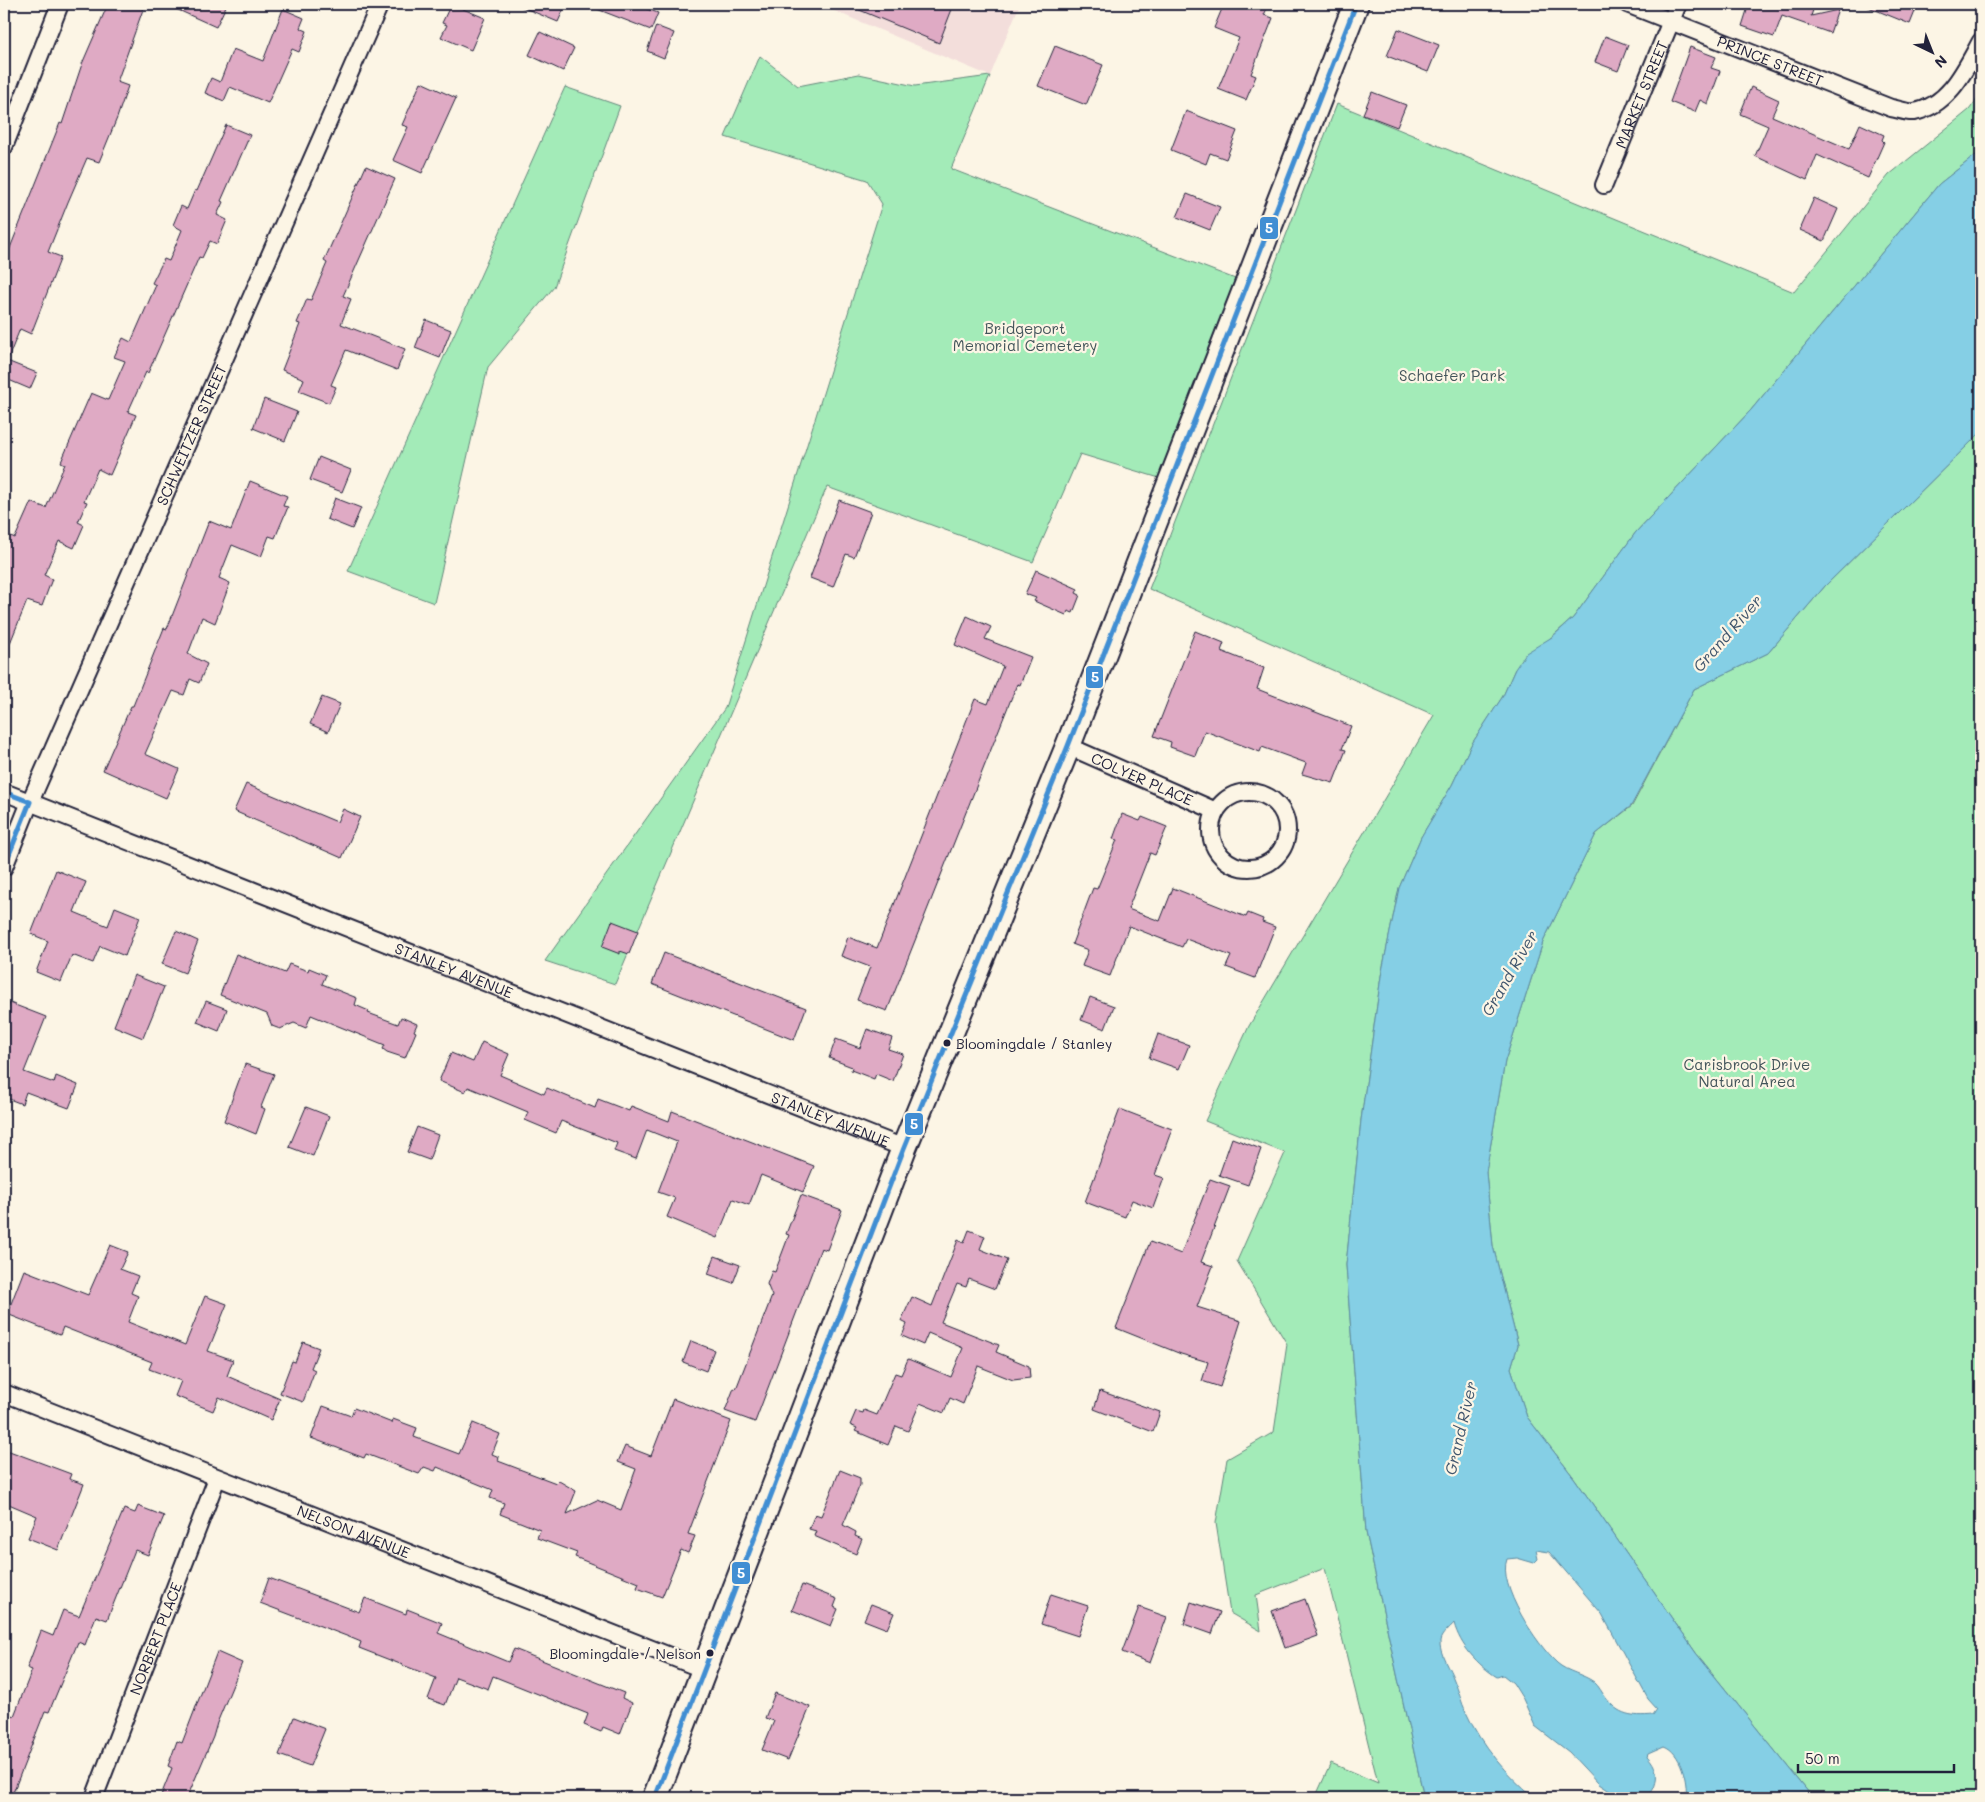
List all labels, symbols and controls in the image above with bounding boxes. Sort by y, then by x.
north arrow [1908,28,1958,78]
street label: PRINCE STREET [1714,31,1826,90]
street label: MARKET STREET [1610,37,1672,151]
text: N [1931,51,1952,72]
line badge: 5 [1259,216,1279,240]
text: 5 [1265,218,1273,237]
park label: Bridgeport Memorial Cemetery [953,318,1097,355]
street label: SCHWEITZER STREET [151,361,231,508]
park label: Schaefer Park [1399,365,1505,385]
water label: Grand River [1688,590,1766,676]
line badge: 5 [1085,665,1104,689]
text: 5 [1091,667,1099,686]
street label: COLYER PLACE [1088,747,1197,810]
water label: Grand River [1476,926,1542,1020]
street label: STANLEY AVENUE [392,938,516,1003]
place label: Bloomingdale / Stanley [956,1034,1112,1053]
marker: Bloomingdale / Stanley [942,1038,952,1048]
park label: Carisbrook Drive Natural Area [1684,1054,1810,1091]
street label: STANLEY AVENUE [769,1087,893,1152]
line badge: 5 [904,1112,924,1136]
text: 5 [910,1114,918,1133]
water label: Grand River [1439,1379,1481,1477]
street label: NELSON AVENUE [294,1500,413,1563]
line badge: 5 [731,1561,751,1585]
text: 5 [737,1563,745,1582]
street label: NORBERT PLACE [125,1579,186,1698]
place label: Bloomingdale / Nelson [549,1644,701,1663]
marker: Bloomingdale / Nelson [705,1648,715,1658]
scale bar [1798,1742,1954,1774]
text: 50 m [1805,1748,1840,1768]

